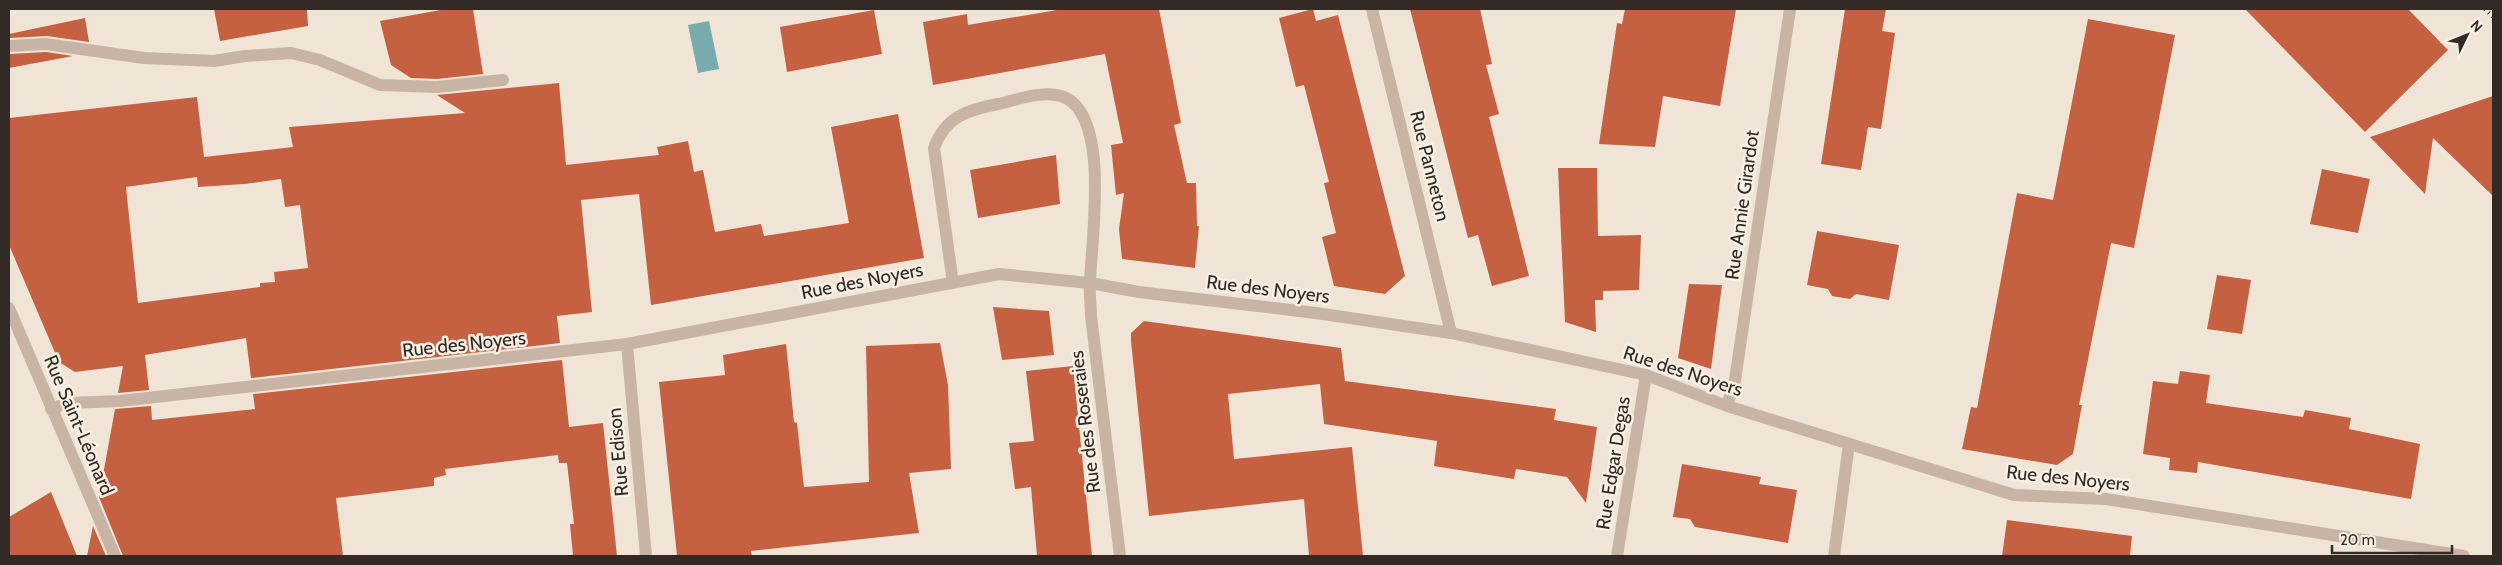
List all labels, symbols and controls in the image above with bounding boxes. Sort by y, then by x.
north arrow [2442,10,2492,60]
text: N [2467,16,2486,36]
street label: Rue Panneton [1405,108,1455,224]
street label: Rue Annie Girardot [1720,128,1764,281]
street label: Rue des Noyers [799,258,925,304]
street label: Rue des Noyers [1205,270,1331,308]
street label: Rue des Noyers [401,326,527,362]
street label: Rue des Noyers [1620,341,1746,401]
street label: Rue des Roseraies [1065,349,1105,495]
street label: Rue Saint-Léonard [39,352,119,498]
street label: Rue Edgar Degas [1591,395,1635,531]
street label: Rue Edison [603,407,633,497]
street label: Rue des Noyers [2005,460,2131,496]
scale bar [2332,522,2452,554]
text: 20 m [2340,531,2375,549]

